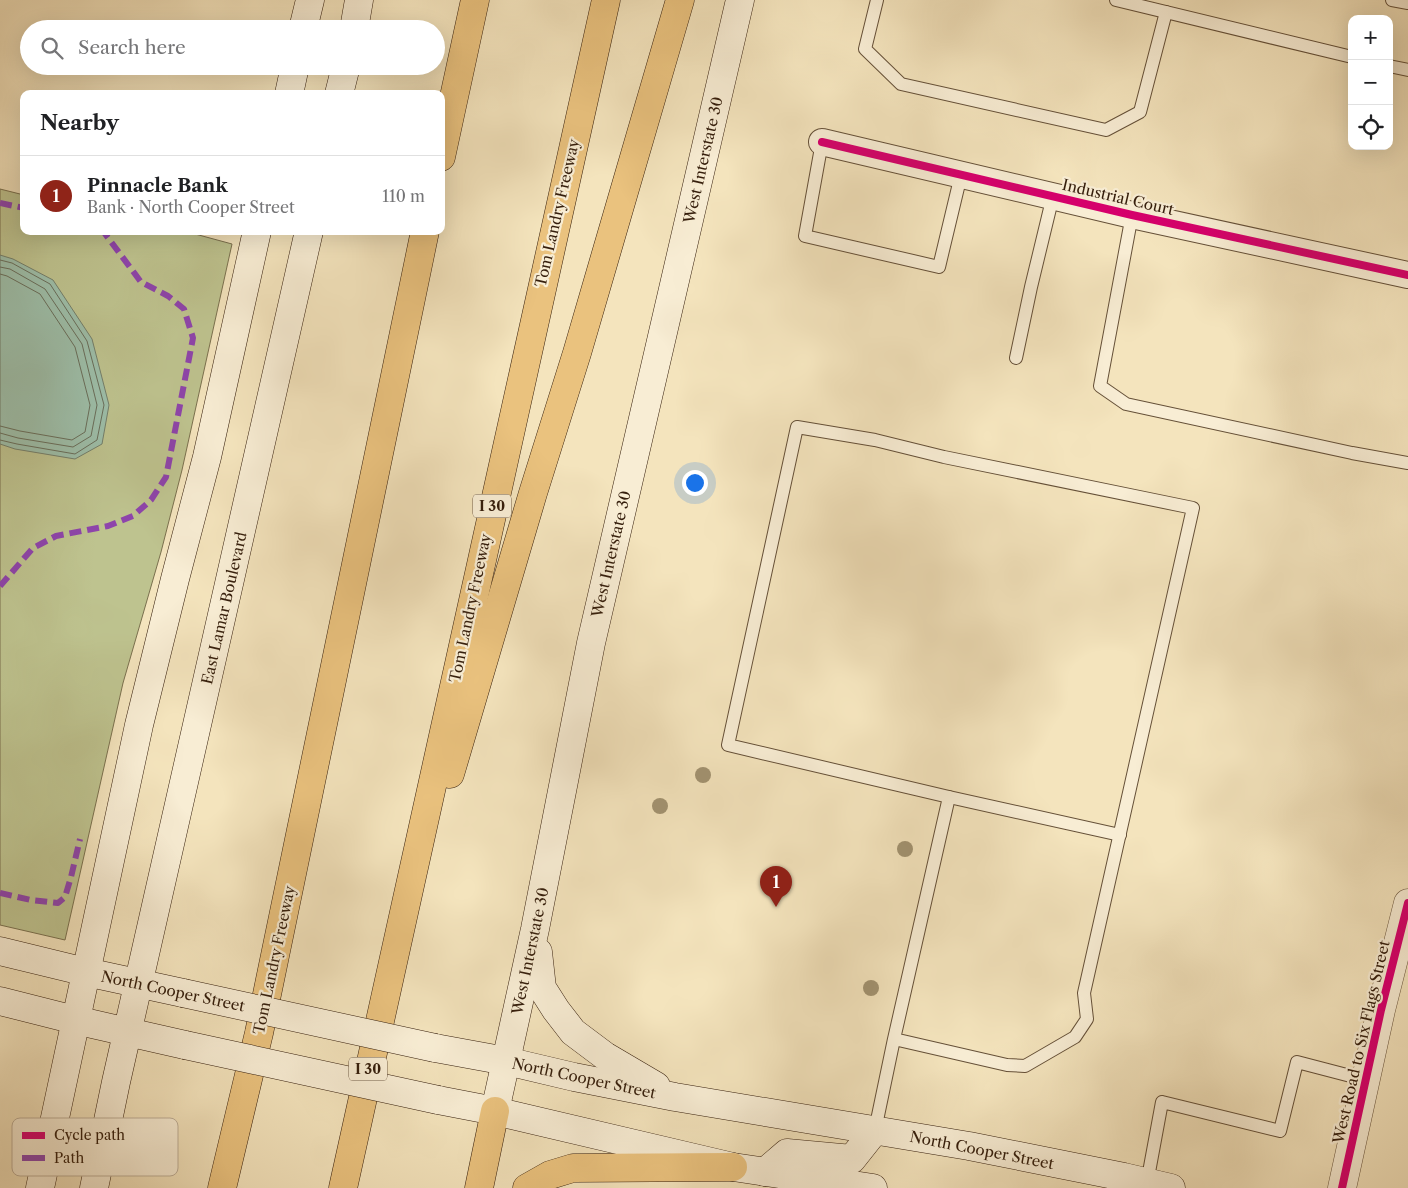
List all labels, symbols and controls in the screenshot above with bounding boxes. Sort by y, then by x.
map controls [1348,15,1393,150]
button: + [1348,15,1393,60]
search box [20,20,445,75]
icon: search [38,34,66,62]
text: Search here [78,36,186,59]
button: − [1348,60,1393,105]
street label: West Interstate 30 [679,95,727,226]
button: locate [1348,105,1393,150]
text: Nearby [40,110,119,135]
street label: Tom Landry Freeway [531,136,583,289]
text: Pinnacle Bank [87,174,228,197]
street label: Industrial Court [1060,175,1176,219]
text: 1 [52,186,60,206]
text: 110 m [382,186,425,206]
text: Bank · North Cooper Street [87,197,295,217]
your location [682,470,708,496]
street label: West Interstate 30 [587,489,635,620]
road number: I 30 [473,494,511,518]
street label: East Lamar Boulevard [197,530,251,686]
street label: Tom Landry Freeway [445,531,495,684]
pin: 1 [760,866,792,907]
street label: Tom Landry Freeway [249,883,299,1036]
street label: West Interstate 30 [507,886,553,1017]
street label: West Road to Six Flags Street [1328,938,1394,1146]
street label: North Cooper Street [99,966,247,1016]
street label: North Cooper Street [510,1053,658,1103]
road number: I 30 [349,1058,387,1080]
legend [12,1118,178,1176]
text: Cycle path [54,1126,125,1144]
street label: North Cooper Street [908,1127,1056,1173]
text: Path [54,1149,84,1167]

